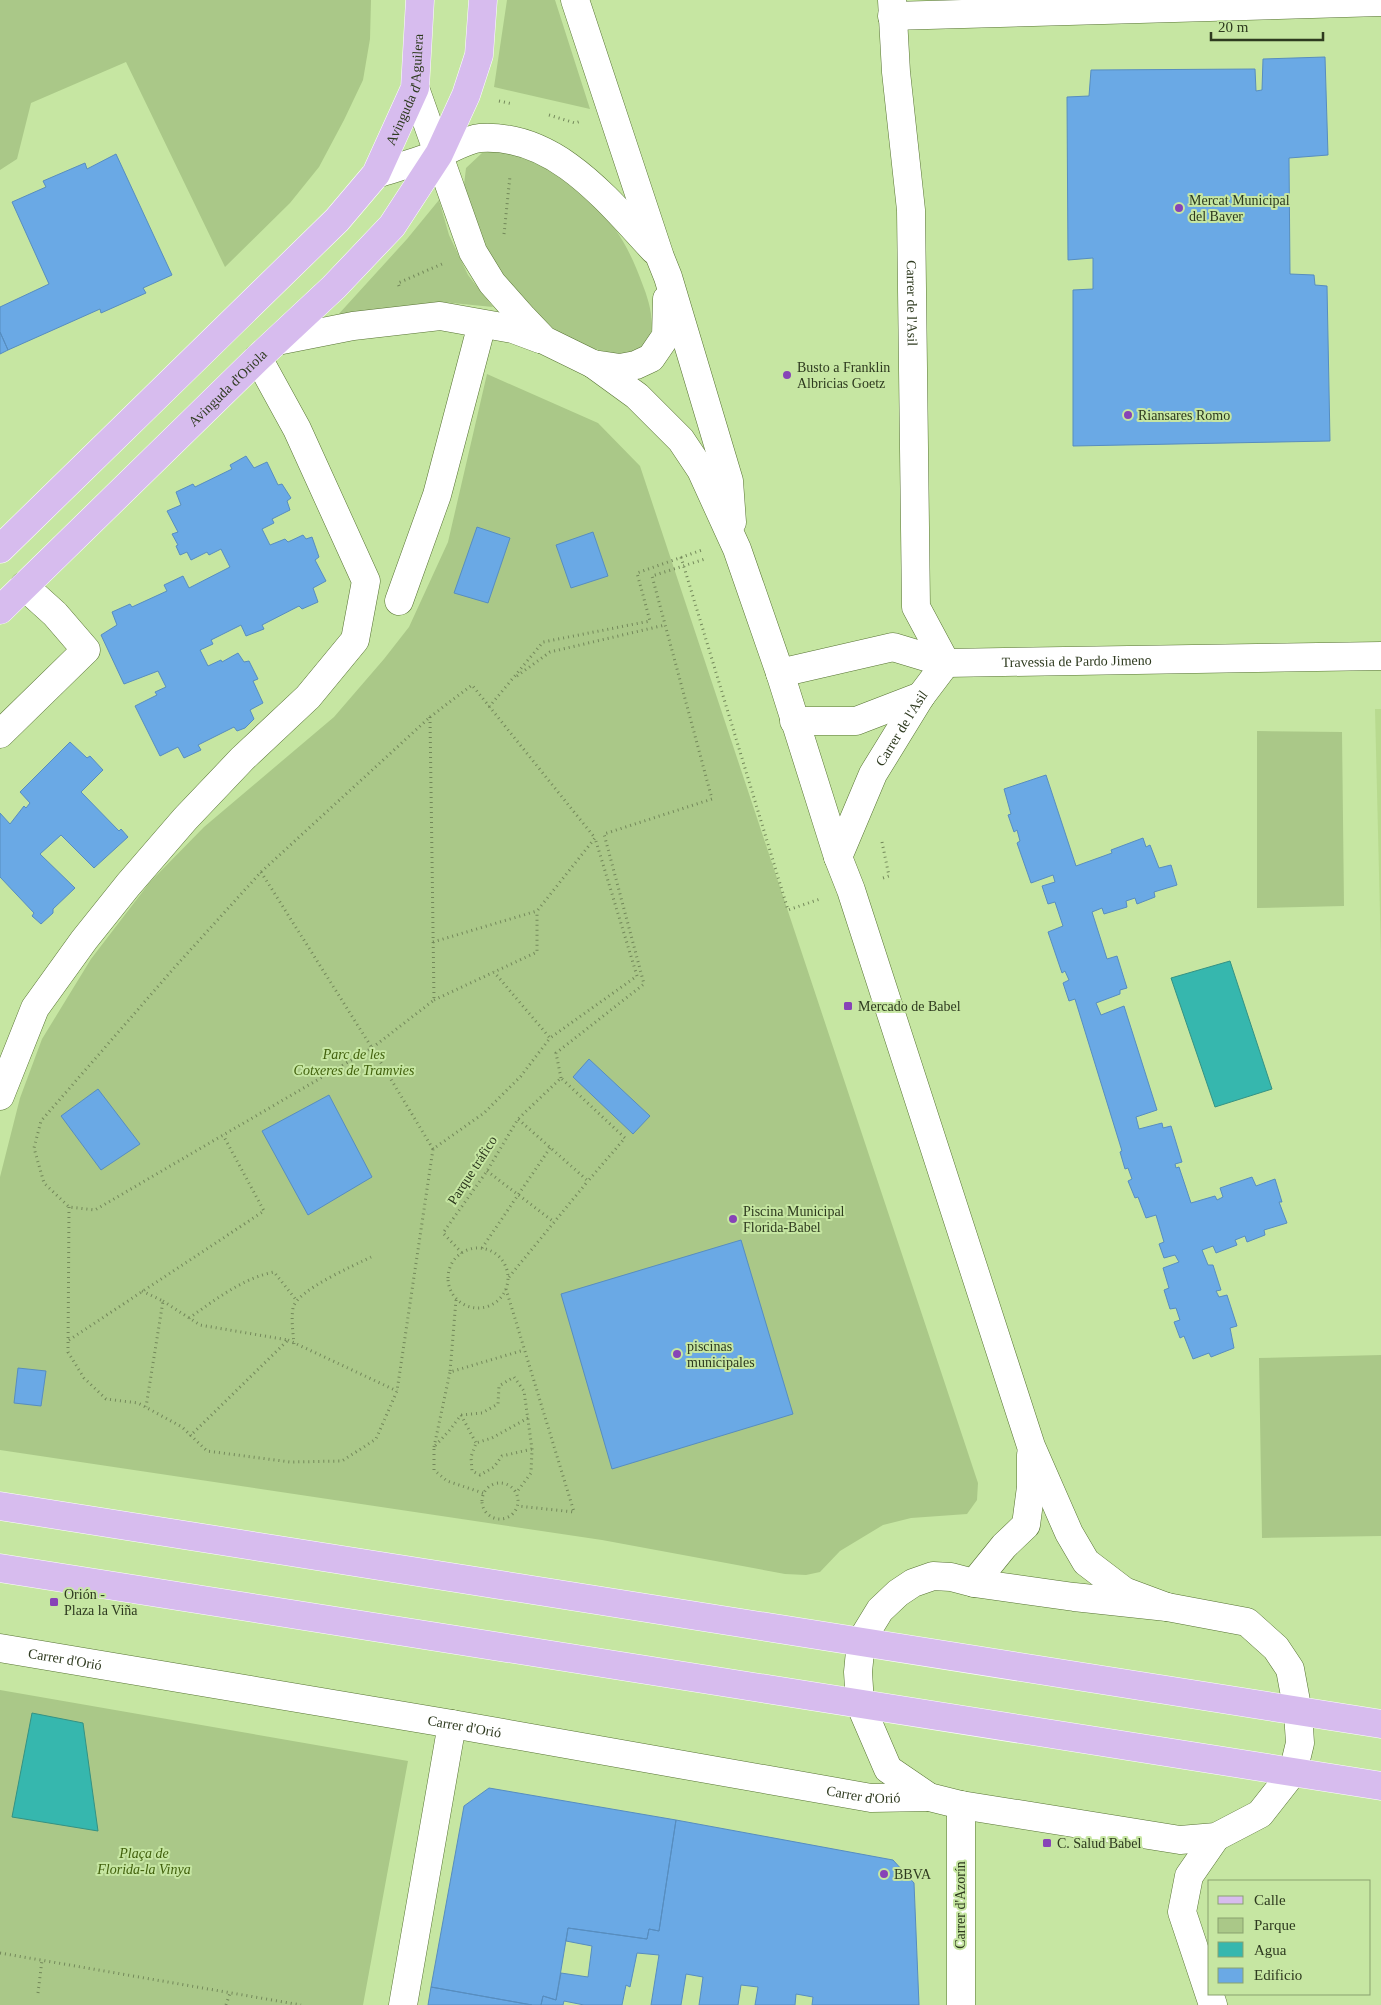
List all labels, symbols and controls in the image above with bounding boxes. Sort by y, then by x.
scale bar [1211,10,1324,42]
text: 20 m [1218,19,1249,35]
street label: Avinguda d'Aguilera [383,32,426,148]
place label: Mercat Municipal del Baver [1189,193,1290,224]
marker: Mercat Municipal del Baver [1173,202,1185,214]
street label: Carrer de l'Asil [904,260,920,346]
street label: Avinguda d'Oriola [186,346,271,430]
place label: Busto a Franklin Albricias Goetz [797,360,890,391]
marker: Busto a Franklin Albricias Goetz [781,369,793,381]
place label: Riansares Romo [1138,408,1230,423]
marker: Riansares Romo [1122,409,1134,421]
street label: Travessia de Pardo Jimeno [1002,653,1152,670]
street label: Carrer de l'Asil [873,688,931,769]
place label: Mercado de Babel [858,999,961,1014]
marker: Mercado de Babel [842,1000,854,1012]
park label: Parc de les Cotxeres de Tramvies [294,1047,415,1078]
street label: Parque tráfico [445,1133,500,1207]
place label: Piscina Municipal Florida-Babel [743,1204,845,1235]
marker: Piscina Municipal Florida-Babel [727,1213,739,1225]
place label: piscinas municipales [687,1339,755,1370]
marker: piscinas municipales [671,1348,683,1360]
place label: Orión - Plaza la Viña [64,1587,138,1618]
marker: Orión - Plaza la Viña [48,1596,60,1608]
street label: Carrer d'Orió [27,1646,103,1673]
street label: Carrer d'Orió [426,1713,502,1741]
street label: Carrer d'Orió [825,1783,901,1806]
place label: C. Salud Babel [1057,1836,1141,1851]
marker: C. Salud Babel [1041,1837,1053,1849]
park label: Plaça de Florida-la Vinya [96,1846,191,1877]
street label: Carrer d'Azorín [953,1861,968,1949]
place label: BBVA [894,1867,932,1882]
marker: BBVA [878,1868,890,1880]
legend [1208,1880,1371,1995]
text: Calle [1254,1892,1286,1908]
text: Parque [1254,1917,1296,1933]
text: Agua [1254,1942,1287,1958]
text: Edificio [1254,1967,1302,1983]

